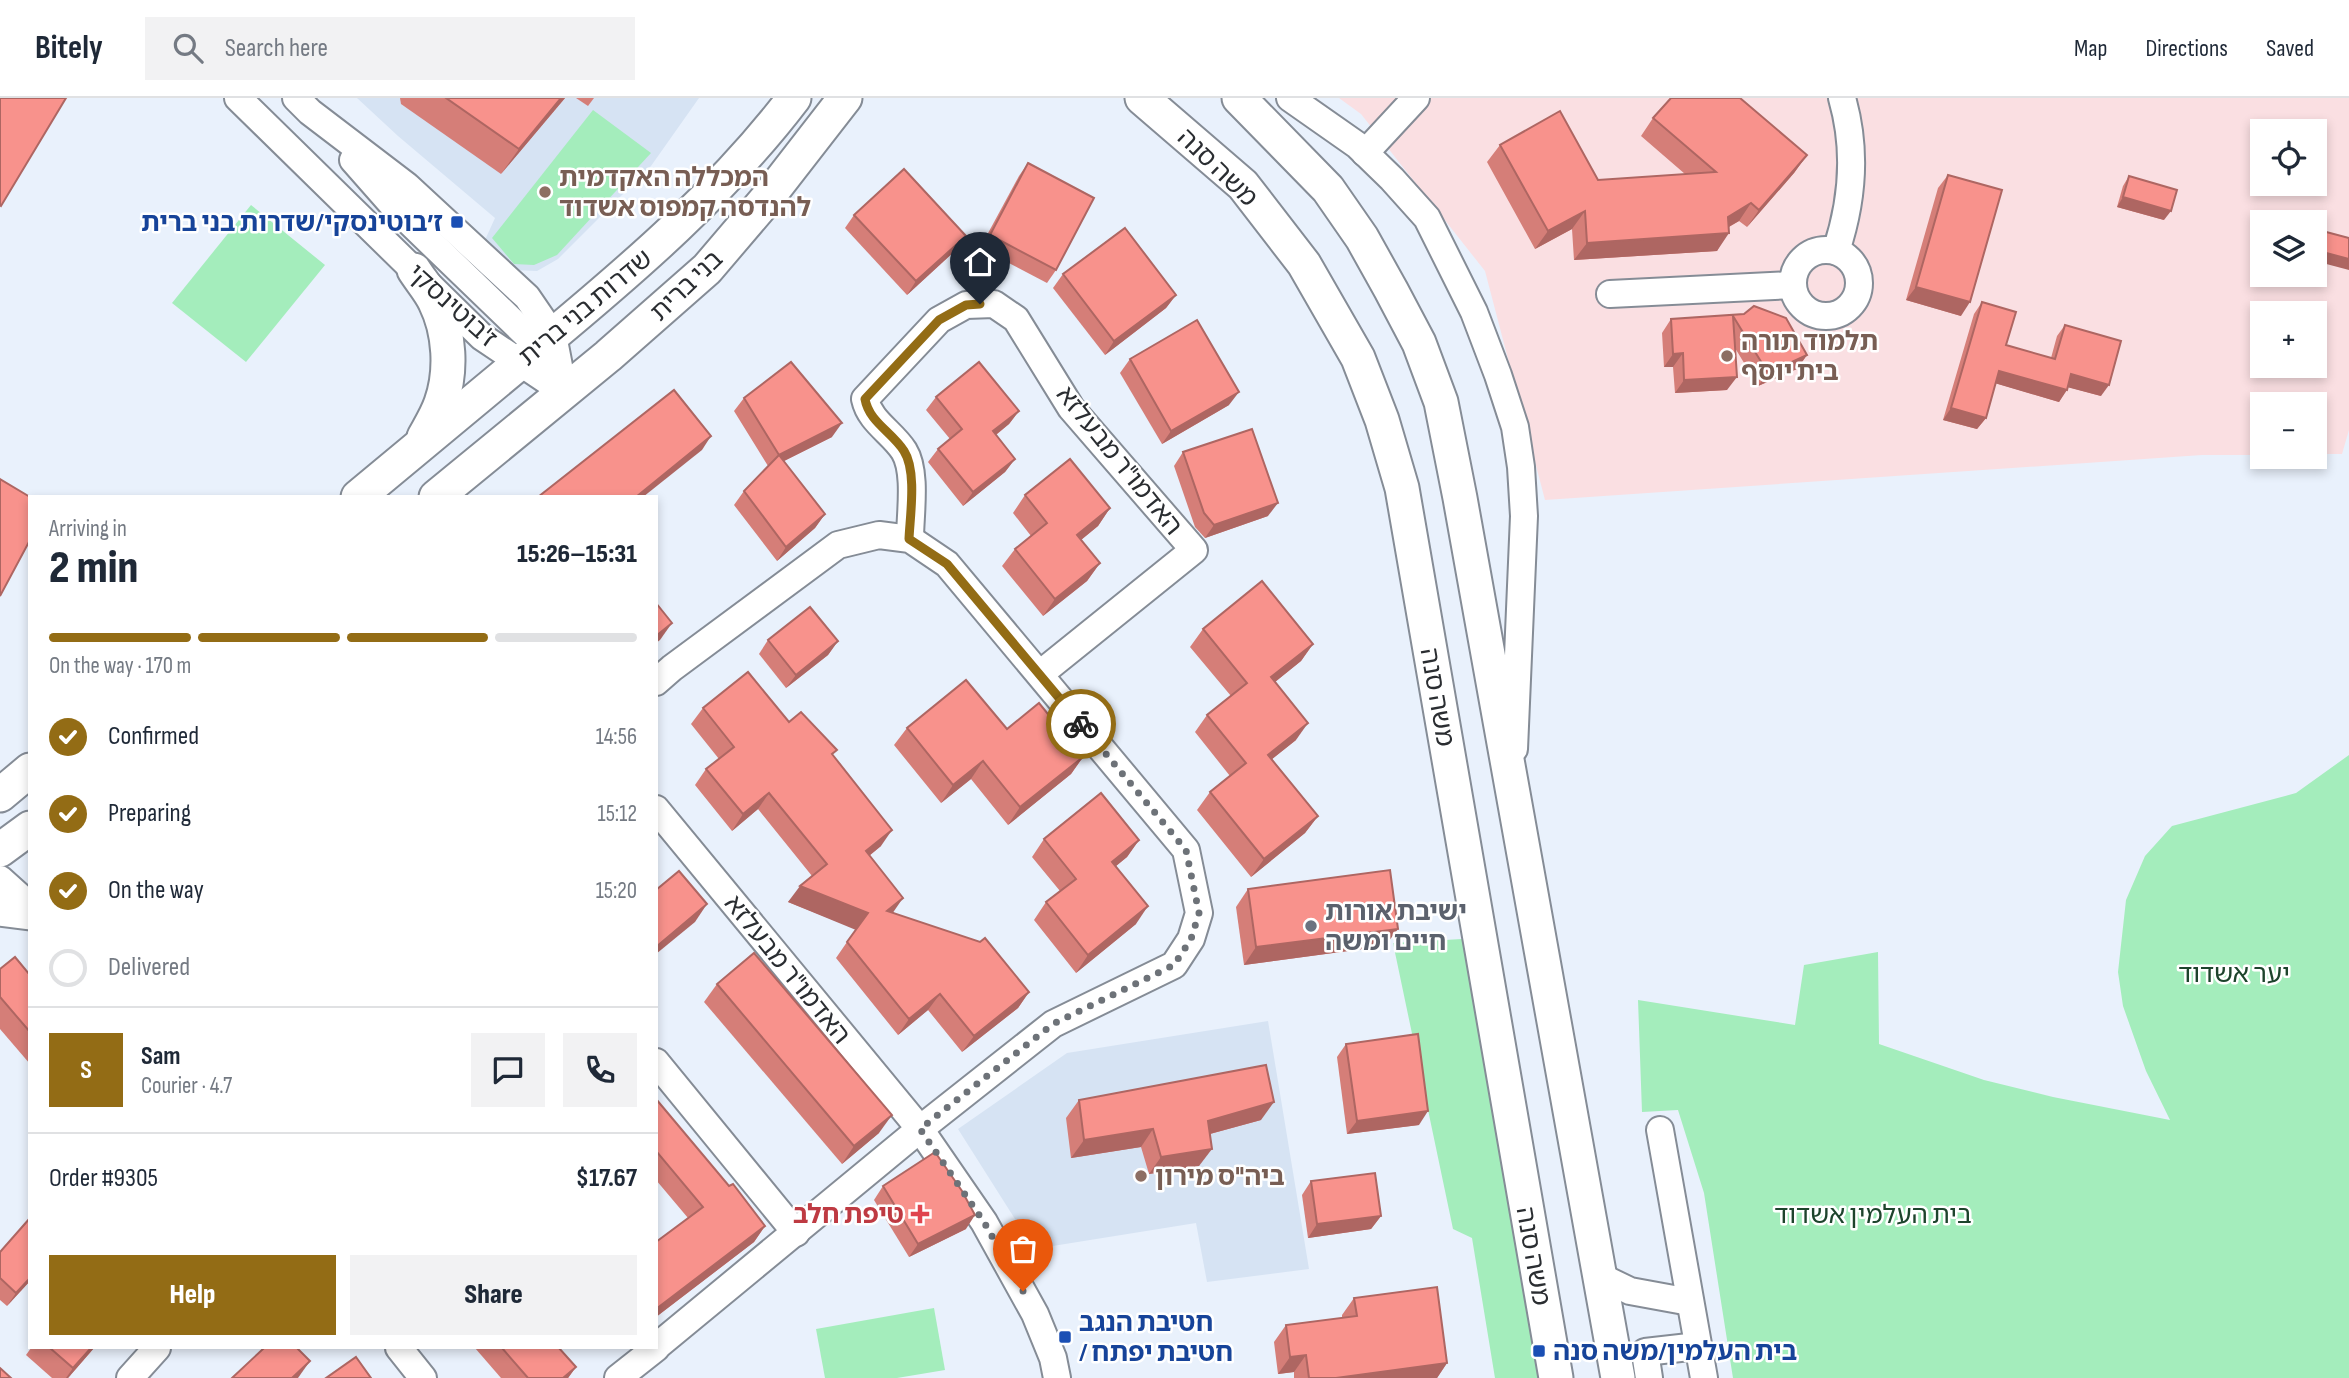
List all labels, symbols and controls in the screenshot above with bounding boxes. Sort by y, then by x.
search box [145,17,635,80]
text: Bitely [35,28,103,68]
icon: search [169,29,207,67]
text: Search here [225,33,328,64]
text: Map [2074,34,2107,63]
text: Directions [2145,34,2228,63]
text: Saved [2266,34,2314,63]
map controls [2250,119,2327,469]
button: locate [2250,119,2327,196]
street label: משה סנה [1170,122,1263,214]
place label: המכללה האקדמית להנדסה קמפוס אשדוד [559,163,811,224]
marker: המכללה האקדמית להנדסה קמפוס אשדוד [537,184,553,200]
place label: ז׳בוטינסקי/שדרות בני ברית [141,208,443,239]
button: layers [2250,210,2327,287]
marker: ז׳בוטינסקי/שדרות בני ברית [449,214,465,230]
pin [950,232,1010,304]
street label: שדרות בני ברית [513,243,659,373]
icon: home [961,243,999,281]
street label: בני ברית [644,244,730,328]
street label: ז'בוטינסקי [401,258,503,354]
button: + [2250,301,2327,378]
place label: תלמוד תורה בית יוסף [1741,327,1878,388]
marker: תלמוד תורה בית יוסף [1719,348,1735,364]
street label: האדמו"ר מבעלזא [1049,380,1188,542]
button: − [2250,392,2327,469]
text: Arriving in [49,515,127,543]
text: 15:26–15:31 [517,539,637,570]
text: 2 min [49,541,138,596]
street label: משה סנה [1413,646,1460,749]
text: On the way · 170 m [49,652,191,680]
courier [1046,689,1116,759]
icon: bike [1062,705,1100,743]
icon: check [49,718,87,756]
text: Confirmed [108,721,199,752]
text: 14:56 [596,723,637,751]
icon: check [49,795,87,833]
text: Preparing [108,798,191,829]
text: 15:12 [598,800,637,828]
icon: check [49,872,87,910]
text: On the way [108,875,204,906]
text: 15:20 [596,877,637,905]
street label: האדמו"ר מבעלזא [717,889,856,1051]
place label: ישיבת אורות חיים ומשה [1325,897,1467,958]
marker: ישיבת אורות חיים ומשה [1303,918,1319,934]
text: Delivered [108,952,190,983]
park label: יער אשדוד [2178,959,2290,990]
button: chat [471,1033,545,1107]
button: phone [563,1033,637,1107]
text: Sam [141,1041,181,1072]
text: S [80,1055,92,1086]
text: Courier · 4.7 [141,1072,232,1100]
place label: ביה"ס מירון [1155,1162,1285,1193]
text: Order #9305 [49,1163,158,1194]
text: $17.67 [576,1163,637,1194]
marker: ביה"ס מירון [1133,1168,1149,1184]
place label: טיפת חלב [793,1200,904,1231]
park label: בית העלמין אשדוד [1774,1200,1972,1231]
marker: טיפת חלב [910,1204,930,1224]
street label: משה סנה [1509,1205,1556,1308]
pin [993,1219,1053,1291]
icon: bag [1004,1230,1042,1268]
button: Help [49,1255,336,1335]
button: Share [350,1255,637,1335]
place label: חטיבת הנגב / חטיבת יפתח [1079,1308,1233,1369]
marker: חטיבת הנגב / חטיבת יפתח [1057,1329,1073,1345]
place label: בית העלמין/משה סנה [1553,1337,1797,1368]
marker: בית העלמין/משה סנה [1531,1343,1547,1359]

